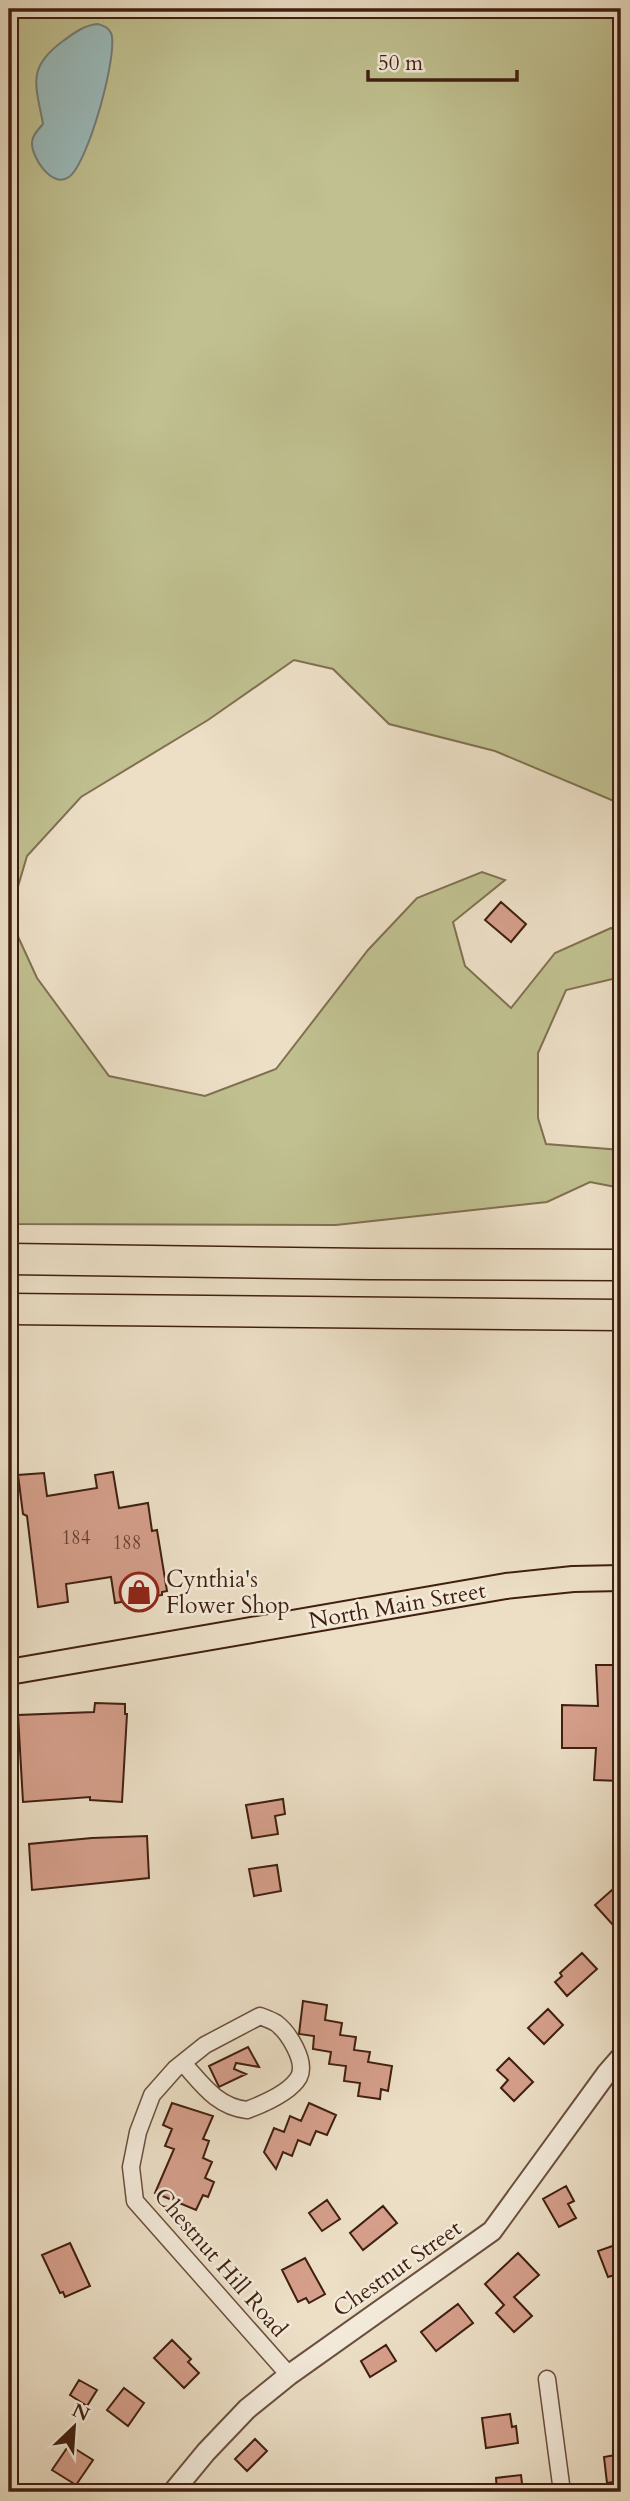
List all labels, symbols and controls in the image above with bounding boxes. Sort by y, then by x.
scale bar [368,38,516,82]
text: 50 m [378,49,423,78]
house number: 184 [61,1525,91,1551]
house number: 188 [112,1530,142,1556]
place label: Cynthia's Flower Shop [166,1564,290,1621]
shop icon: Cynthia's Flower Shop [118,1571,160,1613]
street label: North Main Street [306,1575,488,1636]
street label: Chestnut Hill Road [147,2181,295,2344]
street label: Chestnut Street [327,2213,468,2324]
north arrow [38,2392,108,2462]
text: N [68,2397,94,2428]

